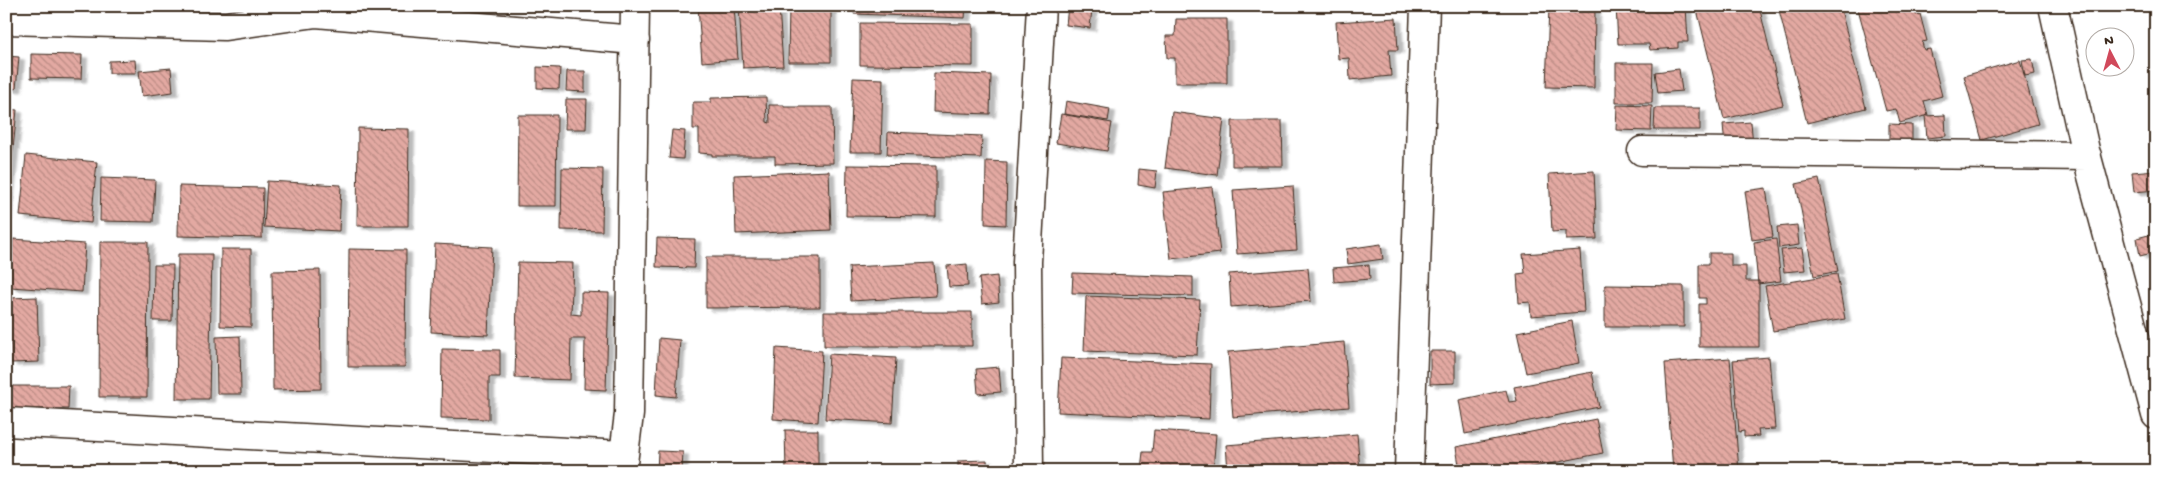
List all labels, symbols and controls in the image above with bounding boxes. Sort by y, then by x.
north arrow [2084,28,2134,78]
text: N [2103,33,2114,50]

